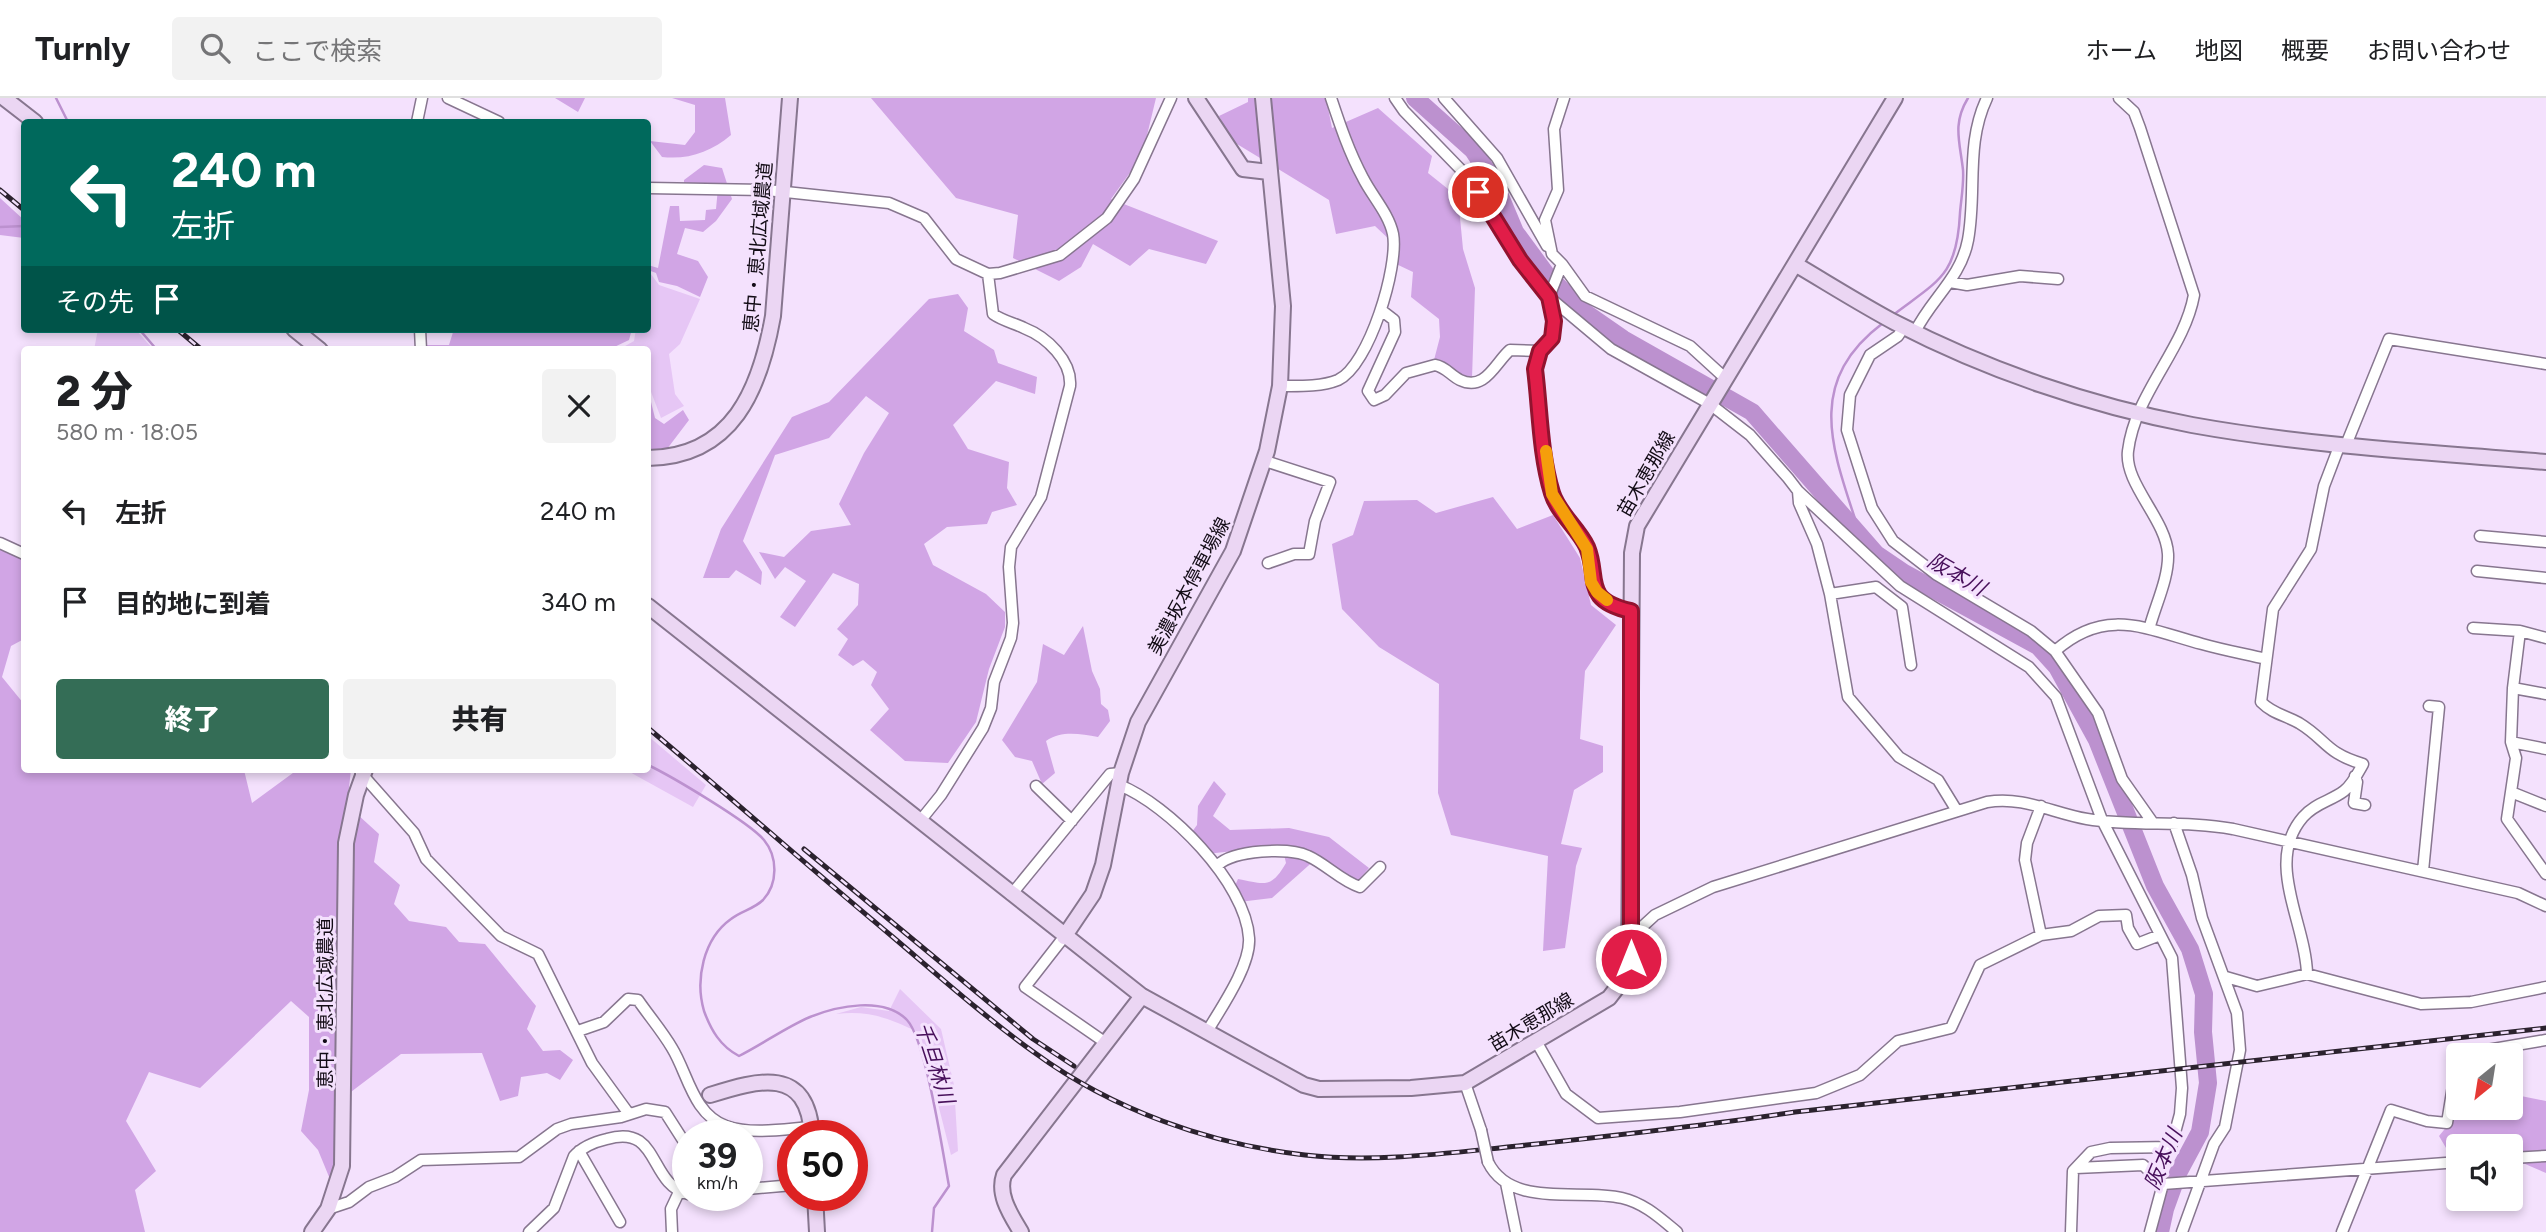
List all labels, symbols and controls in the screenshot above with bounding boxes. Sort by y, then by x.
search box [172,17,662,80]
text: Turnly [35,29,130,68]
icon: search [196,29,234,67]
text: ここで検索 [252,35,382,67]
text: ホーム [2086,36,2157,65]
text: 地図 [2195,36,2243,65]
text: 概要 [2281,36,2329,65]
text: お問い合わせ [2367,36,2511,65]
text: 240 m [171,140,317,199]
icon: left [56,147,147,238]
street label: 恵中・恵北広域農道 [739,161,777,333]
pin [1448,162,1508,222]
icon: arrive [1459,173,1497,211]
text: 左折 [171,207,235,245]
icon: arrive [148,280,186,318]
text: その先 [56,286,134,318]
text: 2 分 [56,366,133,417]
button: close [542,369,616,443]
text: 580 m · 18:05 [56,418,198,446]
street label: 苗木恵那線 [1612,427,1680,521]
icon: left [56,492,94,530]
text: 240 m [540,495,616,527]
text: 左折 [115,497,167,529]
street label: 美濃坂本停車場線 [1143,513,1235,659]
water label: 阪本川 [1923,547,1992,602]
icon: arrive [56,583,94,621]
text: 340 m [540,586,616,618]
text: 目的地に到着 [115,588,271,620]
button: 終了 [56,679,329,759]
button: 共有 [343,679,616,759]
street label: 恵中・恵北広域農道 [314,917,337,1089]
position arrow [1594,922,1668,996]
street label: 苗木恵那線 [1484,988,1578,1056]
water label: 千旦林川 [910,1019,960,1109]
north arrow [2446,1043,2524,1120]
map controls [2446,1043,2523,1211]
speed limit sign: 50 [777,1120,868,1211]
water label: 阪本川 [2139,1123,2188,1193]
button: sound [2446,1134,2523,1211]
text: 39 [698,1135,737,1177]
text: km/h [697,1172,738,1194]

